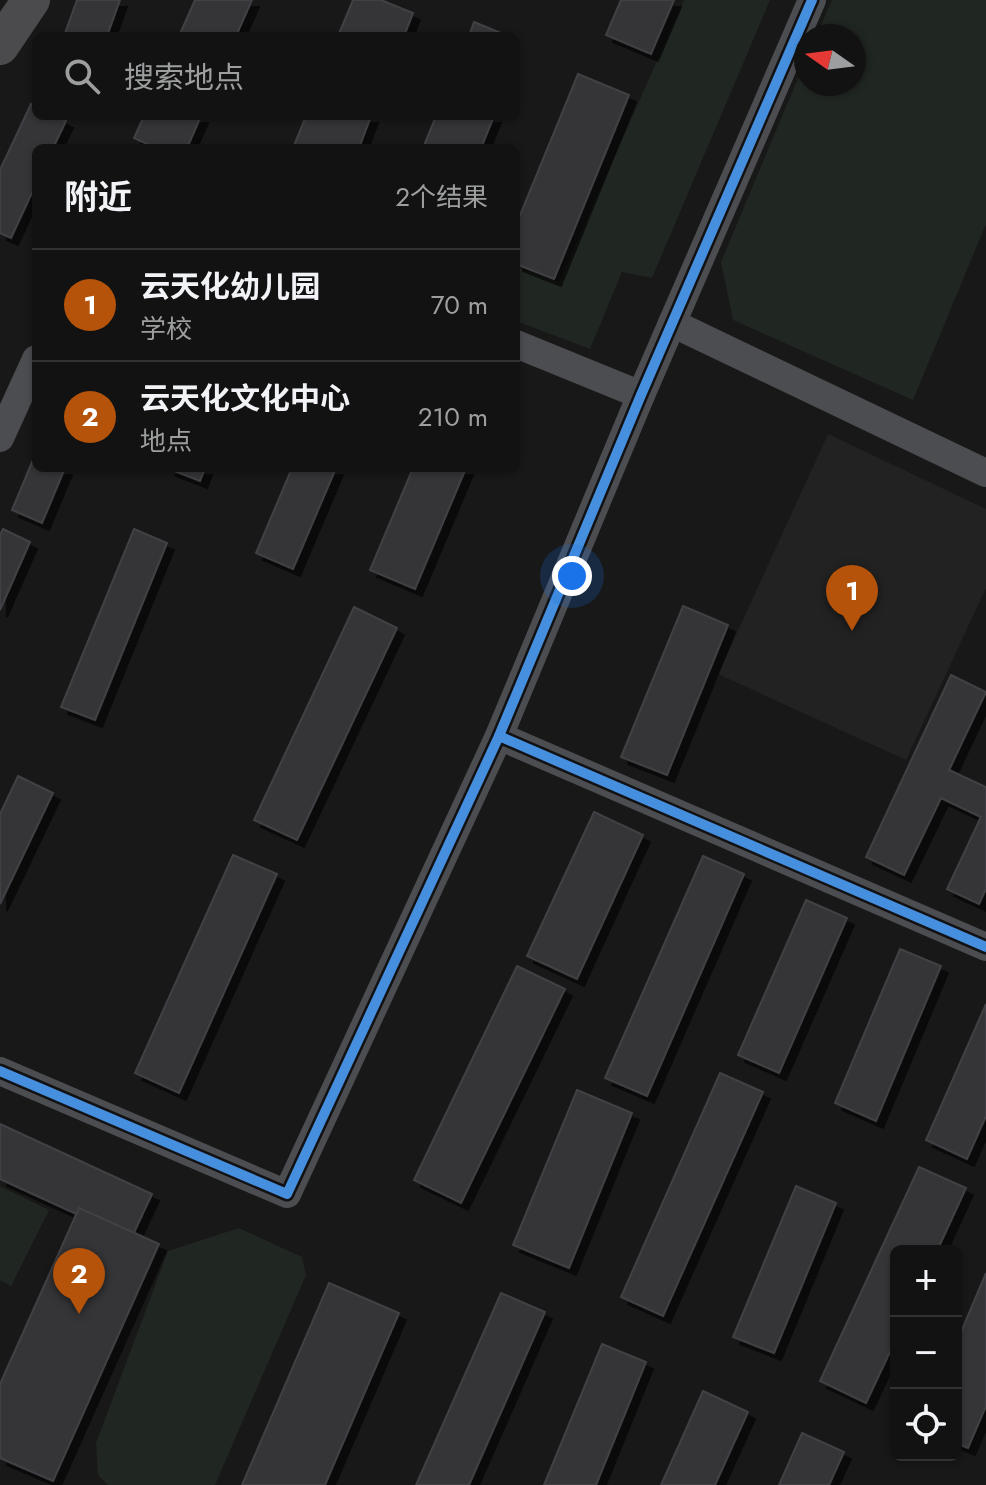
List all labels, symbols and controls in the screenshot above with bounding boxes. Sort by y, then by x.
north arrow [794,24,866,96]
search box [32,32,520,120]
icon: search [60,54,104,98]
text: 搜索地点 [124,56,244,99]
text: 附近 [64,173,132,222]
text: 2个结果 [395,178,488,216]
text: 云天化幼儿园 [140,265,320,308]
text: 1 [83,286,97,324]
text: 70 m [431,286,488,324]
text: 学校 [140,310,192,348]
text: 云天化文化中心 [140,377,350,420]
text: 2 [81,398,99,436]
text: 210 m [418,398,488,436]
text: 地点 [140,422,192,460]
your location [552,556,592,596]
pin: 1 [826,565,878,631]
map controls [890,1245,962,1461]
button: + [890,1245,962,1317]
pin: 2 [53,1248,105,1314]
button: − [890,1317,962,1389]
button: locate [890,1389,962,1461]

